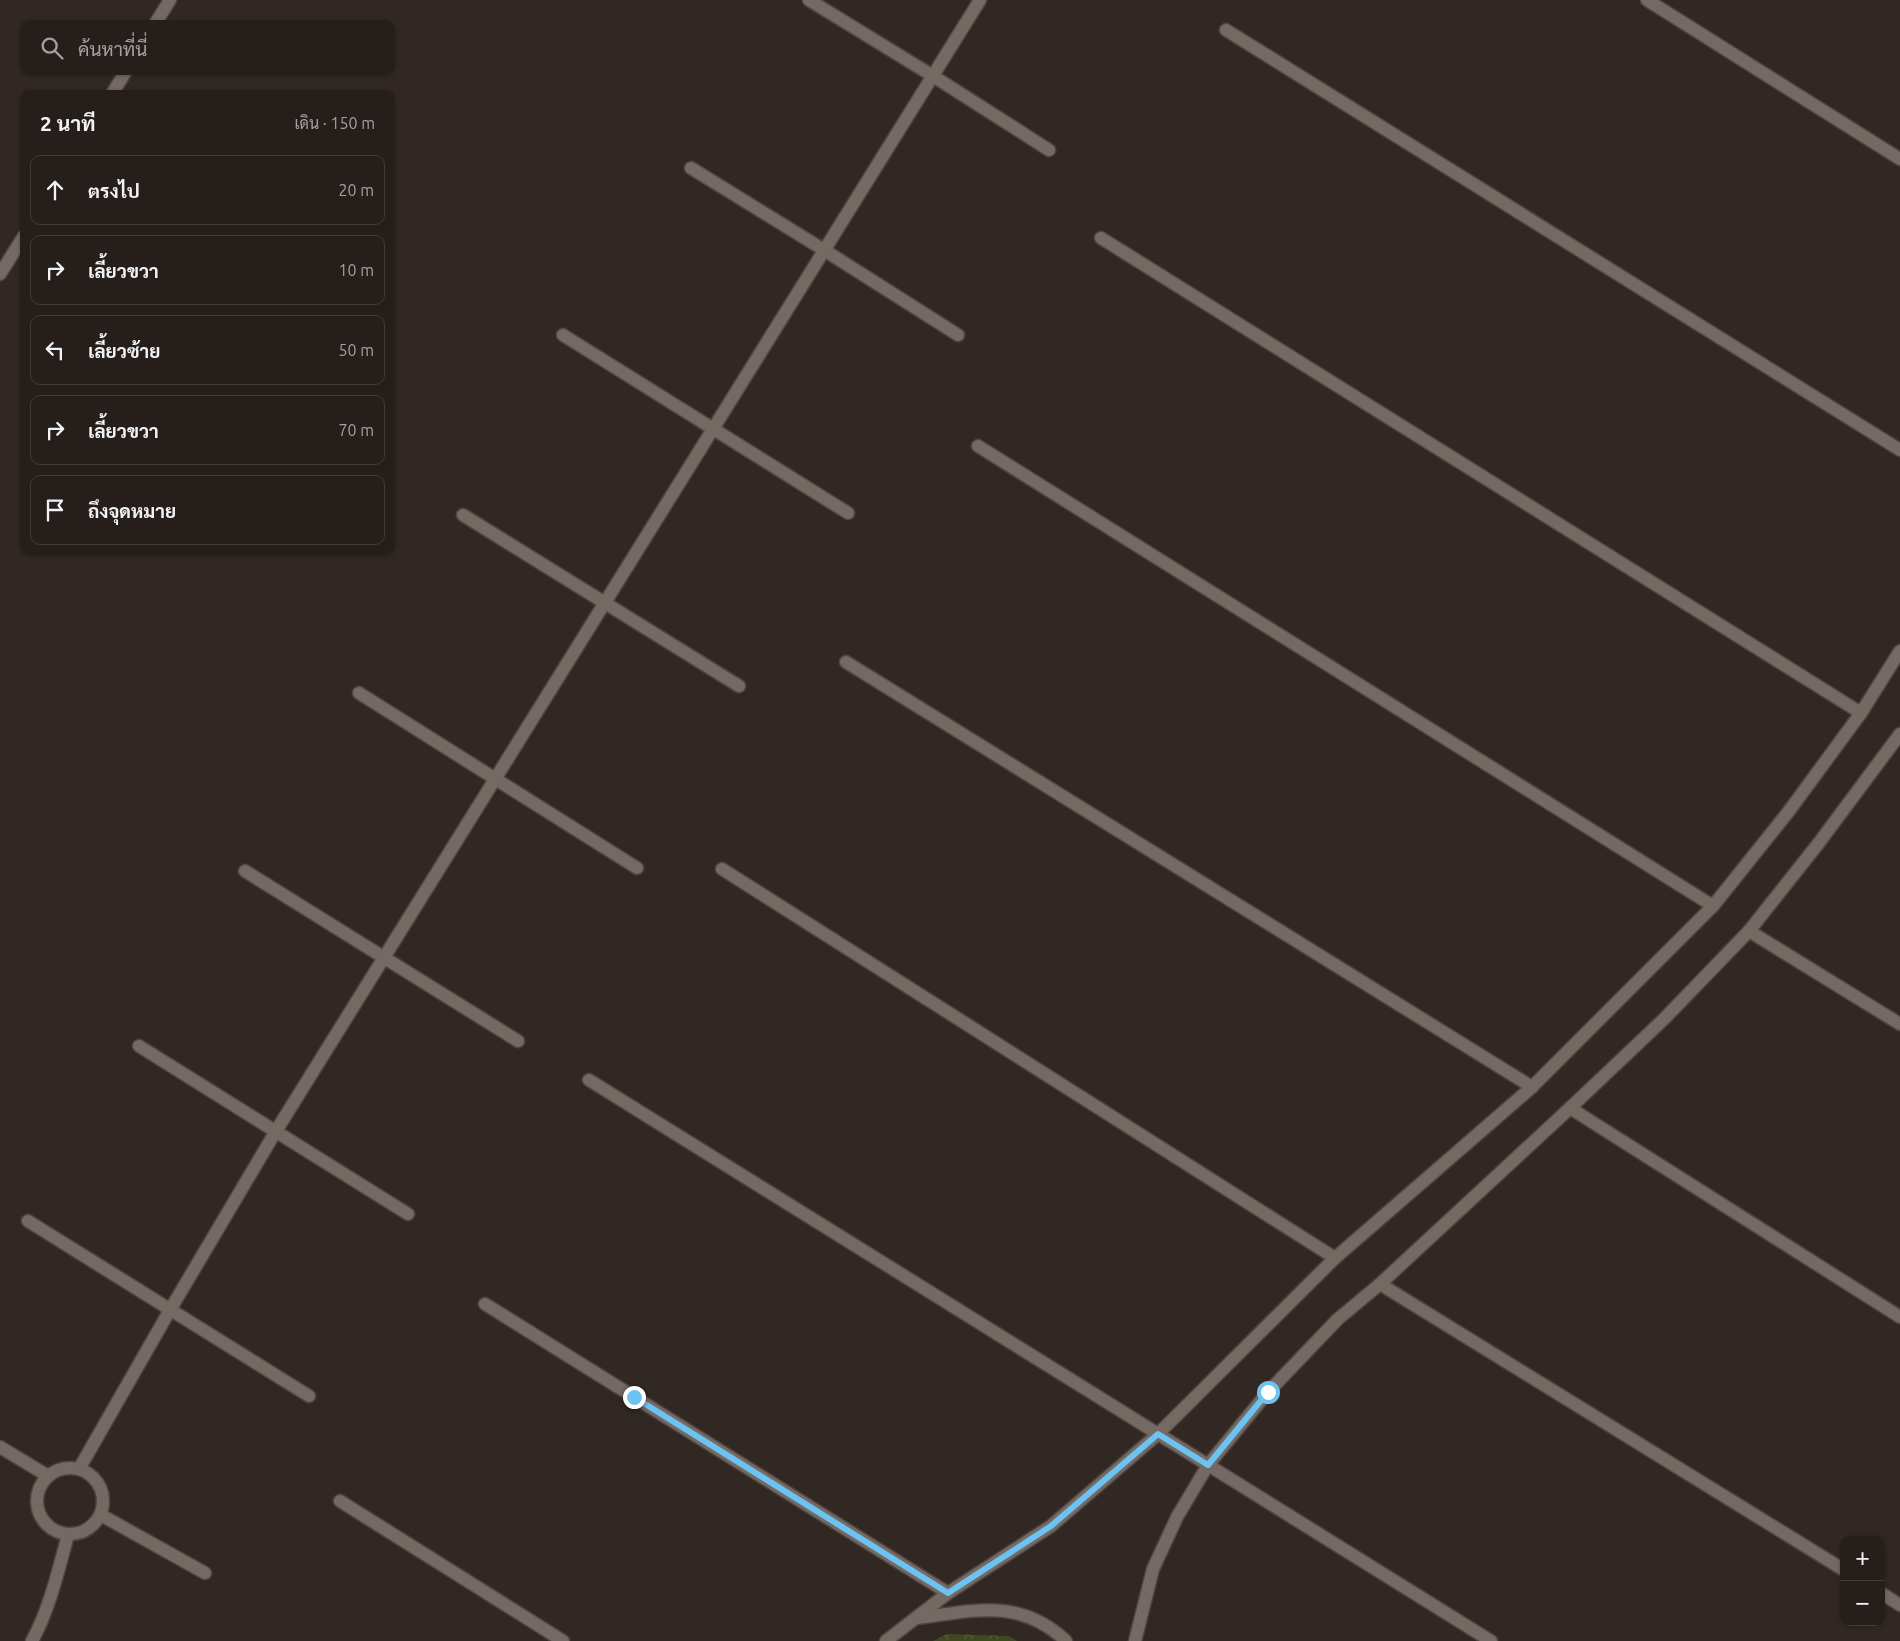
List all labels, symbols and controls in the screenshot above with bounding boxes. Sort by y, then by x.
search box [20,20,395,75]
icon: search [38,34,66,62]
text: ค้นหาที่นี่ [78,38,147,60]
text: 2 นาที [40,111,95,135]
text: เดิน · 150 m [295,114,375,132]
icon: ahead [41,176,69,204]
text: ตรงไป [88,180,140,202]
text: 20 m [338,181,374,199]
icon: right [41,256,69,284]
text: เลี้ยวขวา [88,260,159,282]
text: 10 m [338,261,374,279]
icon: left [41,336,69,364]
text: เลี้ยวซ้าย [88,340,160,362]
text: 50 m [338,341,374,359]
icon: right [41,416,69,444]
text: เลี้ยวขวา [88,420,159,442]
text: 70 m [338,421,374,439]
icon: arrive [41,496,69,524]
text: ถึงจุดหมาย [88,500,176,522]
route start [1257,1381,1280,1404]
route end [623,1386,646,1409]
map controls [1840,1536,1885,1626]
button: + [1840,1536,1885,1581]
button: − [1840,1581,1885,1626]

